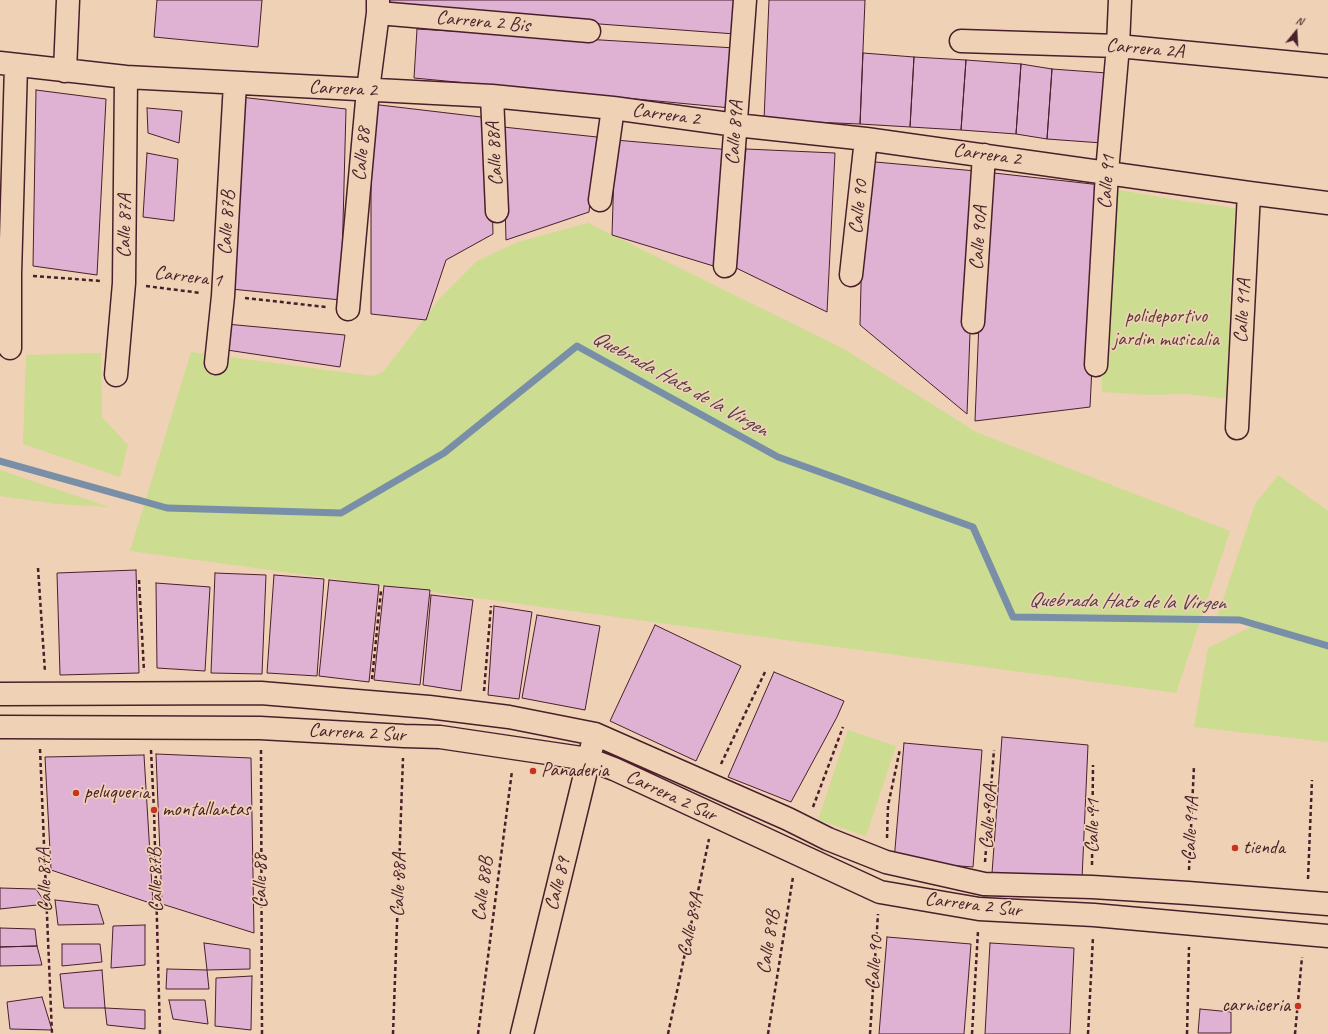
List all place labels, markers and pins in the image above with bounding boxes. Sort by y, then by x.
place label: Panaderia [541,759,609,783]
marker: Panaderia [528,766,538,776]
place label: peluqueria [84,781,149,805]
marker: peluqueria [71,788,81,798]
place label: montallantas [162,798,250,822]
marker: montallantas [149,805,159,815]
place label: tienda [1243,836,1285,860]
marker: tienda [1230,843,1240,853]
place label: carniceria [1222,994,1290,1018]
marker: carniceria [1293,1001,1303,1011]

